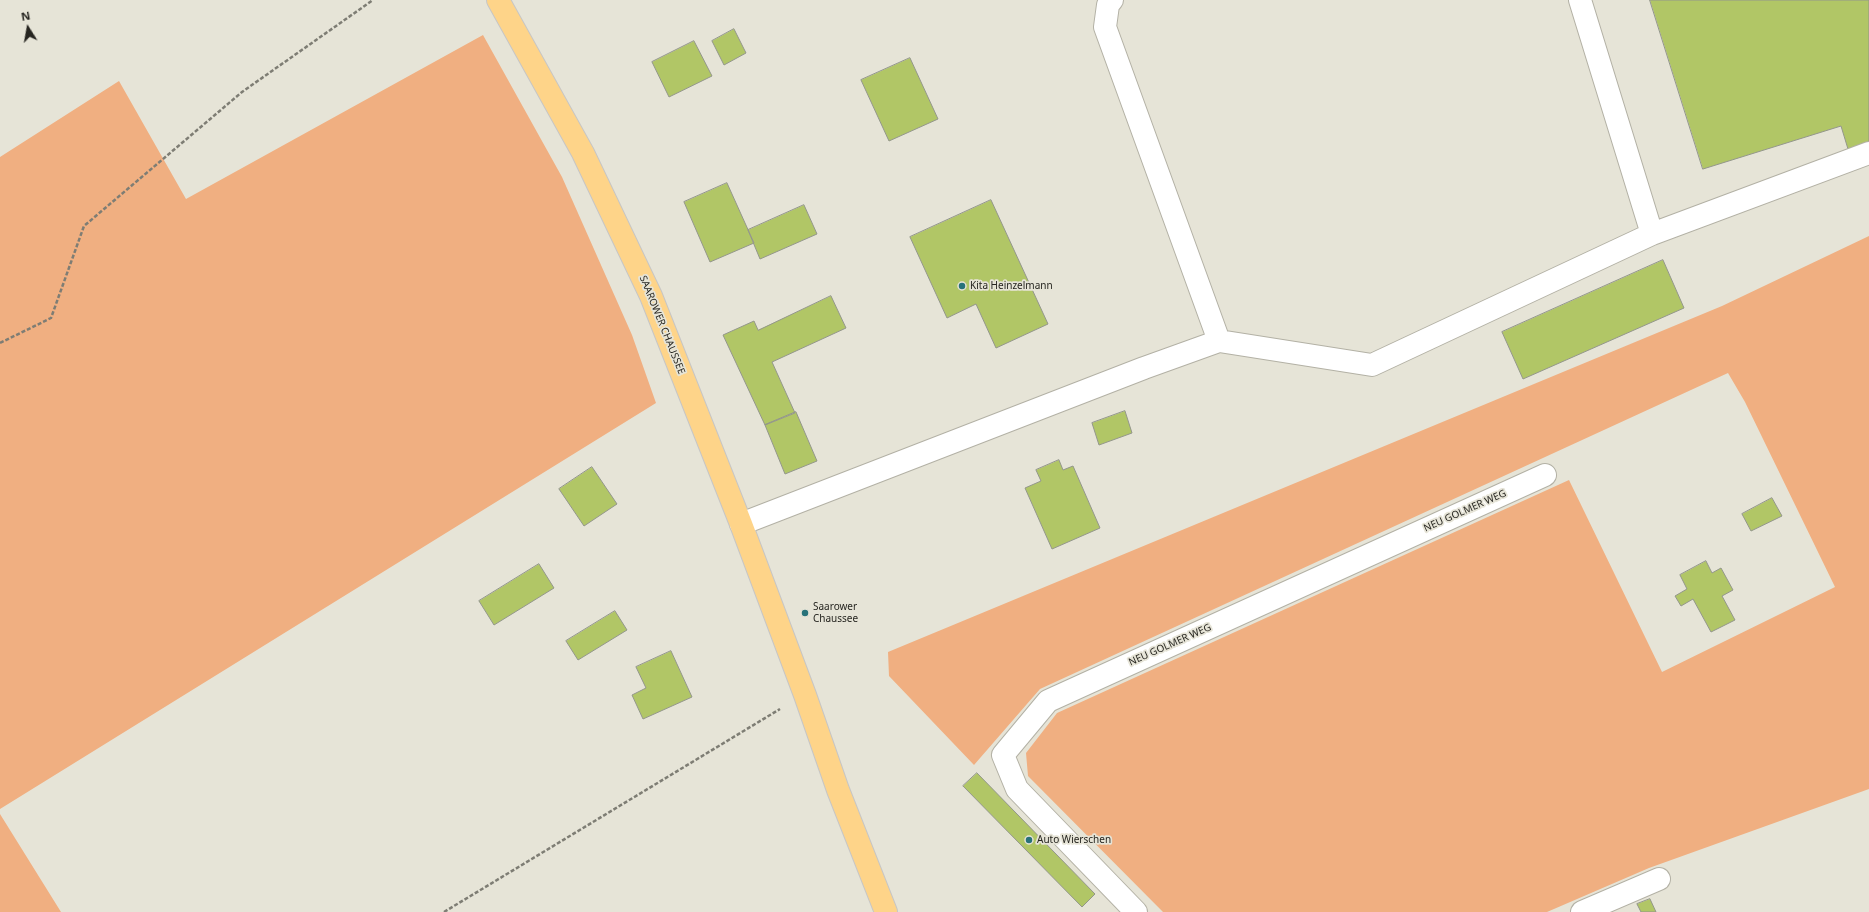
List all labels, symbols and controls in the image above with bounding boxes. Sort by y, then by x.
north arrow [8,8,48,48]
text: N [20,8,31,24]
street label: SAAROWER CHAUSSEE [637,274,687,376]
place label: Kita Heinzelmann [970,280,1053,292]
marker: Kita Heinzelmann [957,281,967,291]
street label: NEU GOLMER WEG [1422,487,1508,535]
place label: Saarower Chaussee [813,601,858,624]
marker: Saarower Chaussee [800,608,810,618]
street label: NEU GOLMER WEG [1127,621,1213,669]
place label: Auto Wierschen [1037,834,1111,846]
marker: Auto Wierschen [1024,835,1034,845]

